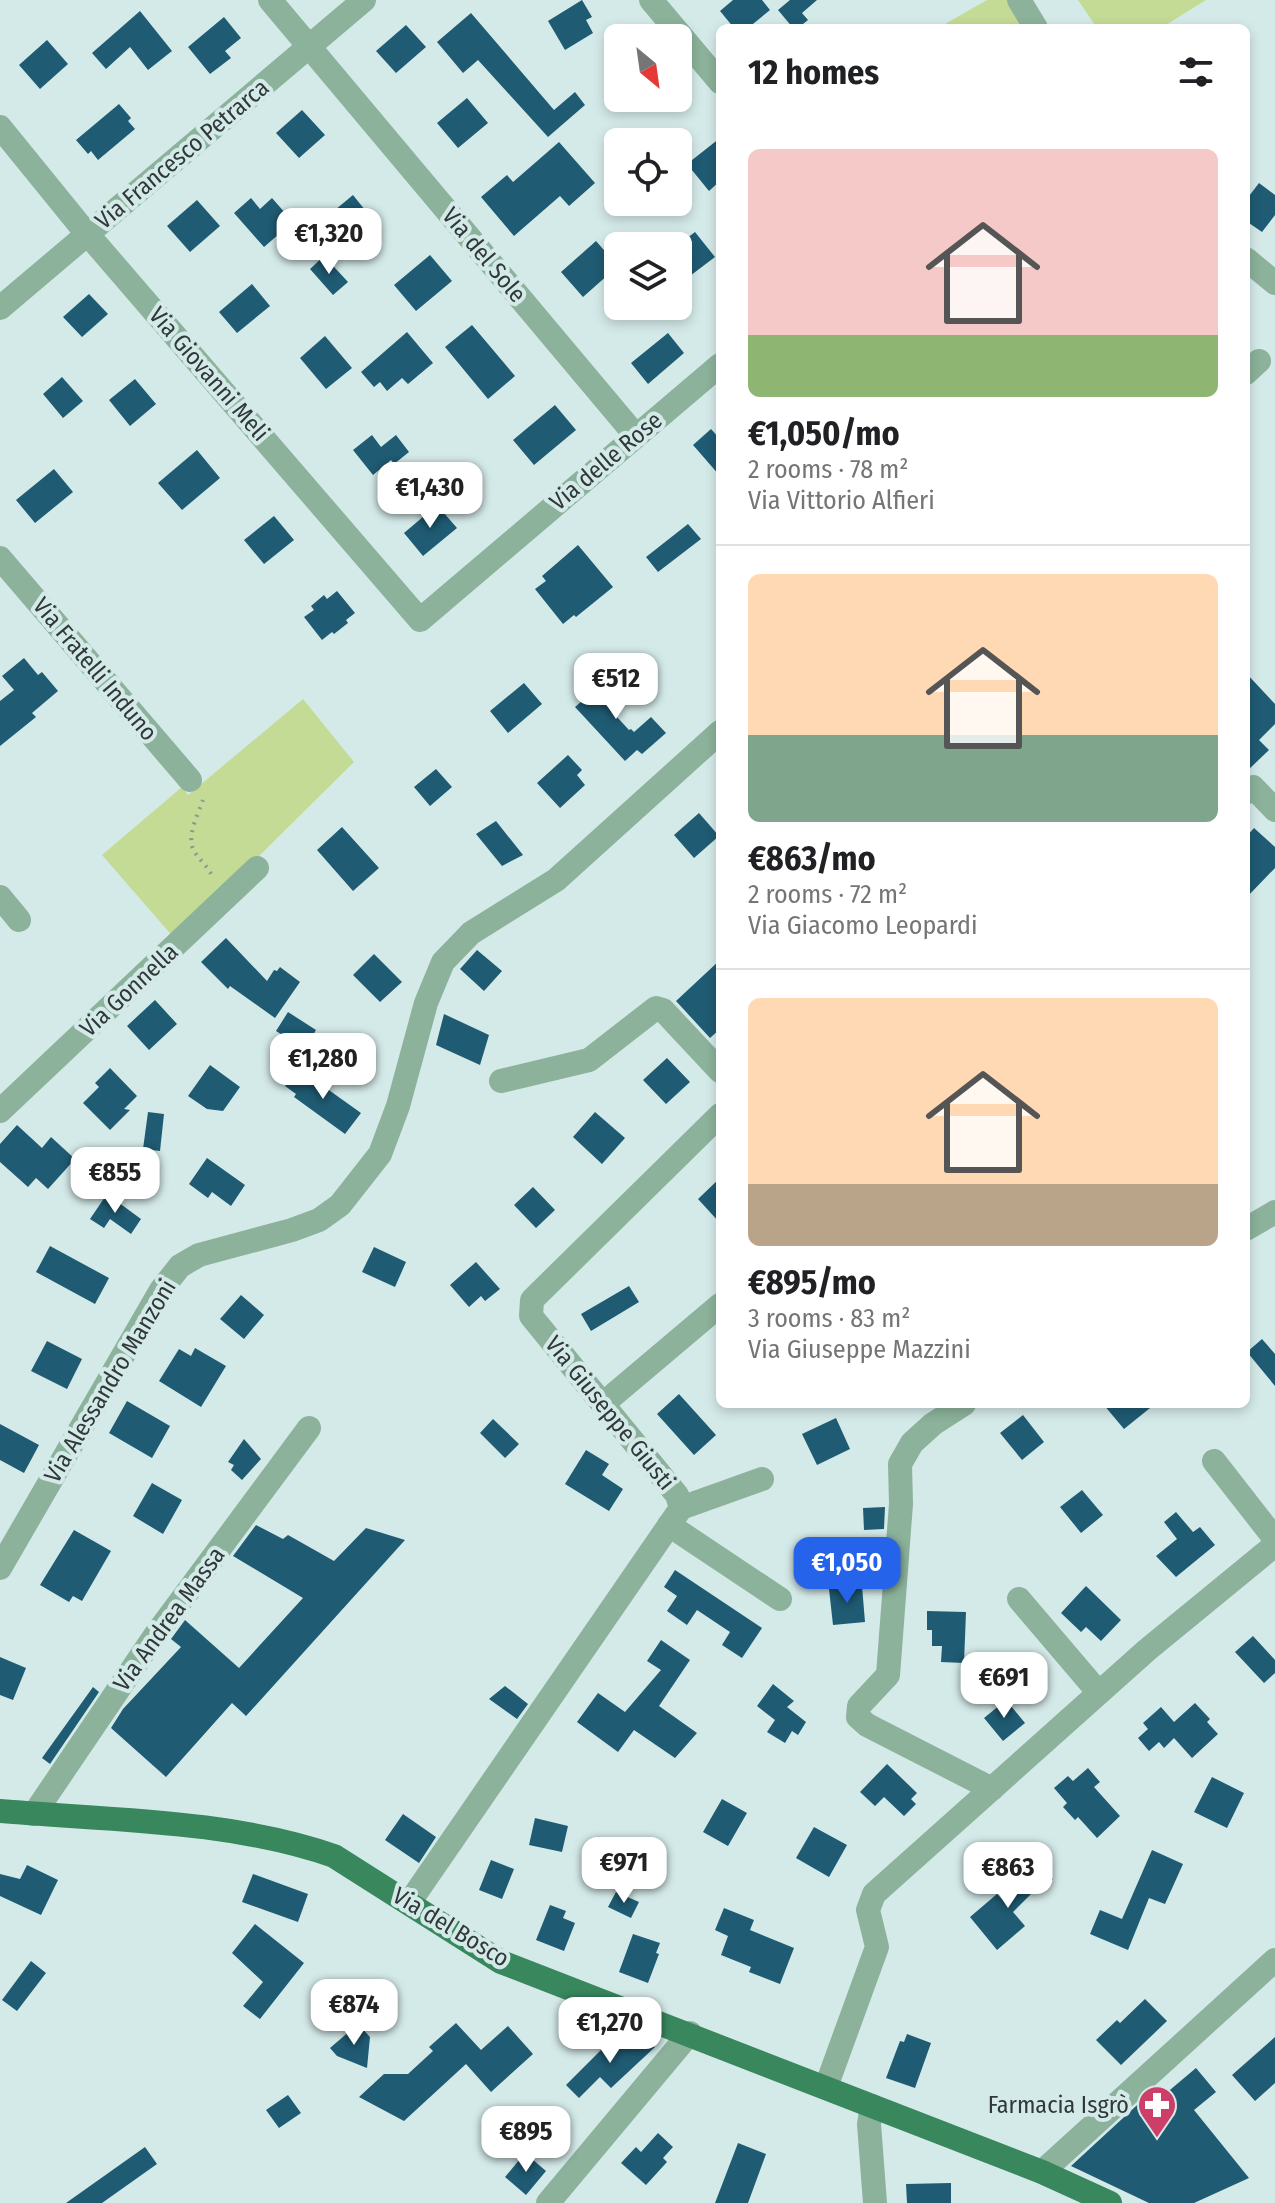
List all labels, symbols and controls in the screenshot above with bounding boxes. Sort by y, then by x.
north arrow [604,24,692,112]
map controls [604,24,692,320]
icon: filters [1174,50,1218,94]
text: 12 homes [748,52,879,93]
street label: Via Francesco Petrarca [90,73,274,235]
button: locate [604,128,692,216]
icon: home [911,201,1055,345]
street label: Via del Sole [436,202,532,308]
pin: €1,320 [264,208,394,276]
text: €1,320 [295,218,363,249]
button: layers [604,232,692,320]
street label: Via Giovanni Meli [143,301,275,447]
street label: Via delle Rose [544,406,668,516]
text: €1,050/mo [748,413,900,454]
text: 2 rooms · 78 m² [748,454,909,485]
pin: €1,430 [365,462,495,530]
text: €1,430 [395,472,465,503]
text: Via Vittorio Alfieri [748,485,935,516]
street label: Via Fratelli Induno [27,592,163,746]
icon: home [911,626,1055,770]
pin: €512 [569,653,663,721]
text: €512 [592,663,640,694]
text: €863/mo [748,838,876,879]
text: 2 rooms · 72 m² [748,879,907,910]
text: Via Giacomo Leopardi [748,910,978,941]
street label: Via Gonnella [74,938,184,1042]
pin: €1,280 [258,1033,388,1101]
text: €1,280 [288,1043,358,1074]
icon: home [911,1050,1055,1194]
pin: €855 [68,1147,162,1215]
text: €855 [89,1157,141,1188]
text: €895/mo [748,1262,876,1303]
street label: Via Alessandro Manzoni [38,1274,182,1488]
text: 3 rooms · 83 m² [748,1303,910,1334]
street label: Via Giuseppe Giusti [539,1330,681,1496]
text: Via Giuseppe Mazzini [748,1334,971,1365]
pin: €1,050 [782,1537,912,1605]
street label: Via Andrea Massa [107,1542,231,1696]
text: €1,050 [812,1547,882,1578]
pin: €691 [957,1652,1051,1720]
text: €691 [979,1662,1029,1693]
pin: €971 [577,1837,671,1905]
pin: €863 [961,1842,1055,1910]
text: €971 [600,1847,648,1878]
text: €863 [982,1852,1034,1883]
street label: Via del Bosco [388,1881,514,1973]
pin: €874 [307,1979,401,2047]
text: €874 [329,1989,379,2020]
pin: €1,270 [545,1997,675,2065]
text: €1,270 [577,2007,643,2038]
pharmacy icon: Farmacia Isgrò [1136,2084,1178,2139]
place label: Farmacia Isgrò [988,2091,1129,2119]
pin: €895 [479,2106,573,2174]
text: €895 [499,2116,553,2147]

